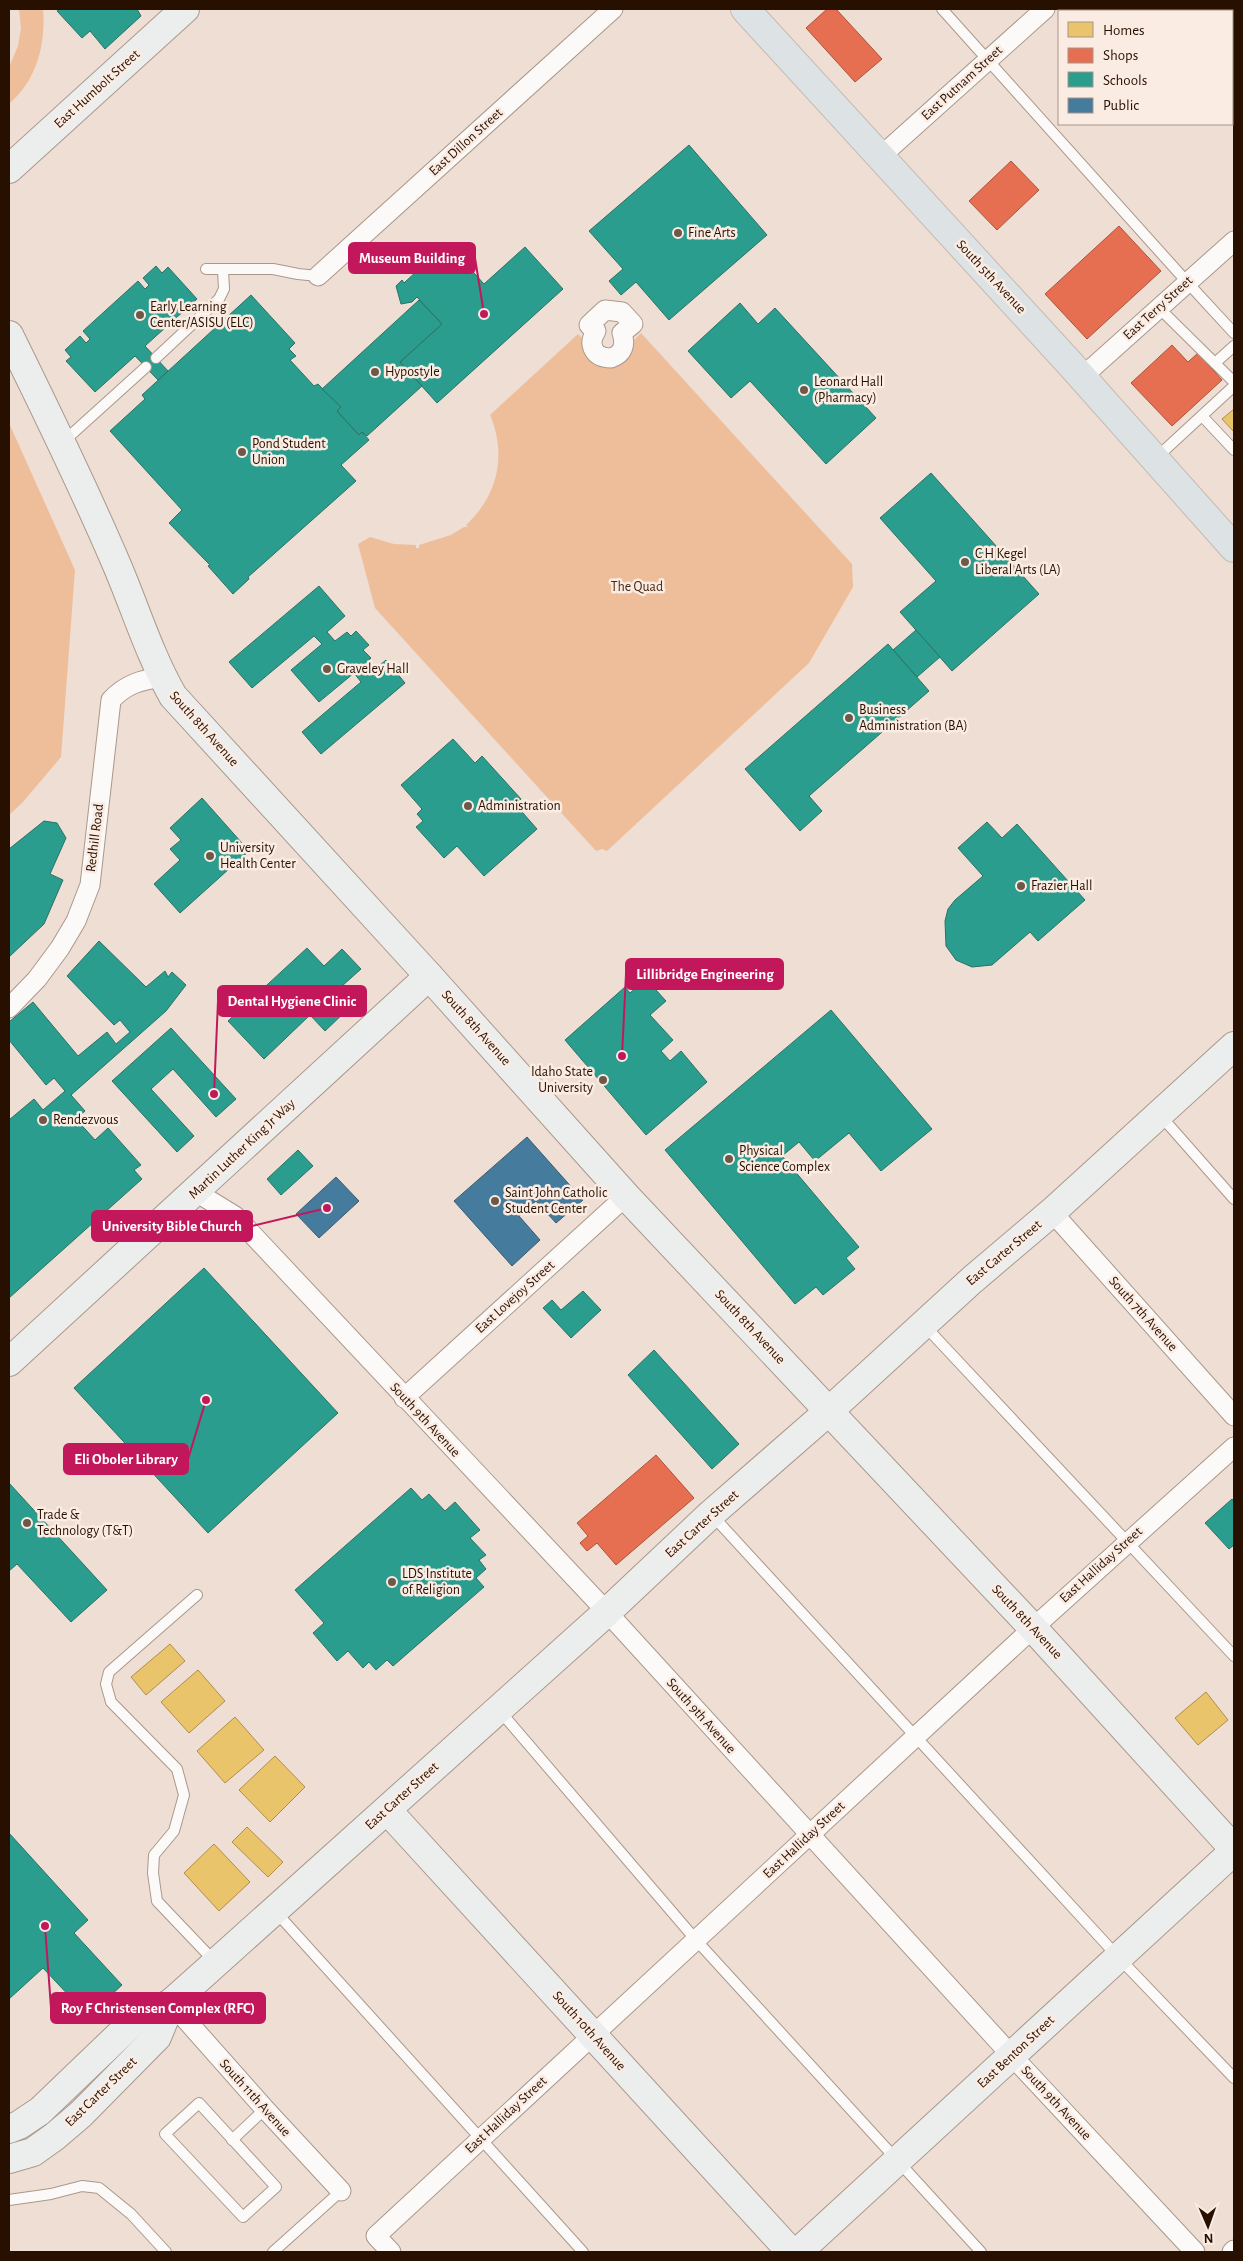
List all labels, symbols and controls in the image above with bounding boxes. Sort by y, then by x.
legend [1058,10,1233,125]
text: Homes [1103,23,1145,38]
street label: East Putnam Street [919,43,1006,123]
street label: East Humbolt Street [52,47,143,131]
text: Shops [1103,48,1138,63]
text: Schools [1103,73,1147,88]
text: Public [1103,98,1139,113]
street label: East Dillon Street [427,105,506,178]
place label: Fine Arts [688,226,736,240]
marker: Fine Arts [672,227,684,239]
street label: South 5th Avenue [953,237,1029,317]
callout: Museum Building [349,243,475,273]
text: Museum Building [359,251,466,266]
street label: East Terry Street [1121,273,1196,343]
place label: Early Learning Center/ASISU (ELC) [150,300,254,330]
marker: Early Learning Center/ASISU (ELC) [134,309,146,321]
place label: Hypostyle [385,365,440,379]
marker: Hypostyle [369,366,381,378]
place label: Leonard Hall (Pharmacy) [814,375,883,405]
marker: Leonard Hall (Pharmacy) [798,384,810,396]
place label: Pond Student Union [252,437,326,467]
marker: Pond Student Union [236,446,248,458]
place label: C H Kegel Liberal Arts (LA) [975,547,1061,577]
marker: C H Kegel Liberal Arts (LA) [959,556,971,568]
park label: The Quad [611,580,663,594]
place label: Graveley Hall [337,662,409,676]
marker: Graveley Hall [321,663,333,675]
street label: South 8th Avenue [167,689,241,769]
place label: Business Administration (BA) [859,703,968,733]
marker: Business Administration (BA) [843,712,855,724]
place label: Administration [478,799,561,813]
marker: Administration [462,800,474,812]
street label: Redhill Road [84,803,106,873]
place label: University Health Center [220,841,296,871]
marker: University Health Center [204,850,216,862]
place label: Frazier Hall [1031,879,1093,893]
marker: Frazier Hall [1015,880,1027,892]
callout: Lillibridge Engineering [626,959,783,989]
text: Lillibridge Engineering [636,967,774,982]
callout: Dental Hygiene Clinic [218,986,366,1016]
street label: South 8th Avenue [439,988,513,1068]
text: Dental Hygiene Clinic [228,994,357,1009]
place label: Idaho State University [531,1065,593,1095]
marker: Idaho State University [597,1074,609,1086]
street label: Martin Luther King Jr Way [186,1096,298,1202]
place label: Rendezvous [53,1113,118,1127]
marker: Rendezvous [37,1114,49,1126]
place label: Physical Science Complex [739,1144,830,1174]
marker: Physical Science Complex [723,1153,735,1165]
place label: Saint John Catholic Student Center [505,1186,608,1216]
marker: Saint John Catholic Student Center [489,1195,501,1207]
callout: University Bible Church [92,1211,252,1241]
street label: East Carter Street [964,1217,1045,1288]
text: University Bible Church [102,1219,242,1234]
street label: East Lovejoy Street [473,1258,558,1336]
street label: South 7th Avenue [1106,1274,1180,1354]
street label: South 8th Avenue [712,1287,788,1367]
street label: South 9th Avenue [387,1380,463,1460]
callout: Eli Oboler Library [64,1444,188,1474]
text: Eli Oboler Library [74,1452,178,1467]
street label: East Carter Street [663,1487,742,1560]
place label: Trade & Technology (T&T) [37,1508,133,1538]
marker: Trade & Technology (T&T) [21,1517,33,1529]
street label: East Halliday Street [1057,1524,1145,1606]
place label: LDS Institute of Religion [402,1567,472,1597]
marker: LDS Institute of Religion [386,1576,398,1588]
street label: South 8th Avenue [989,1582,1065,1662]
street label: South 9th Avenue [664,1676,738,1756]
street label: East Carter Street [363,1759,442,1832]
street label: East Halliday Street [761,1798,848,1881]
street label: South 10th Avenue [550,1989,628,2073]
callout: Roy F Christensen Complex (RFC) [51,1993,265,2023]
text: Roy F Christensen Complex (RFC) [61,2001,255,2016]
street label: East Benton Street [975,2013,1058,2091]
street label: East Carter Street [62,2054,140,2130]
street label: South 11th Avenue [217,2057,293,2139]
street label: South 9th Avenue [1018,2063,1094,2143]
street label: East Halliday Street [463,2073,550,2156]
north arrow [1183,2201,1233,2251]
text: N [1203,2231,1214,2245]

